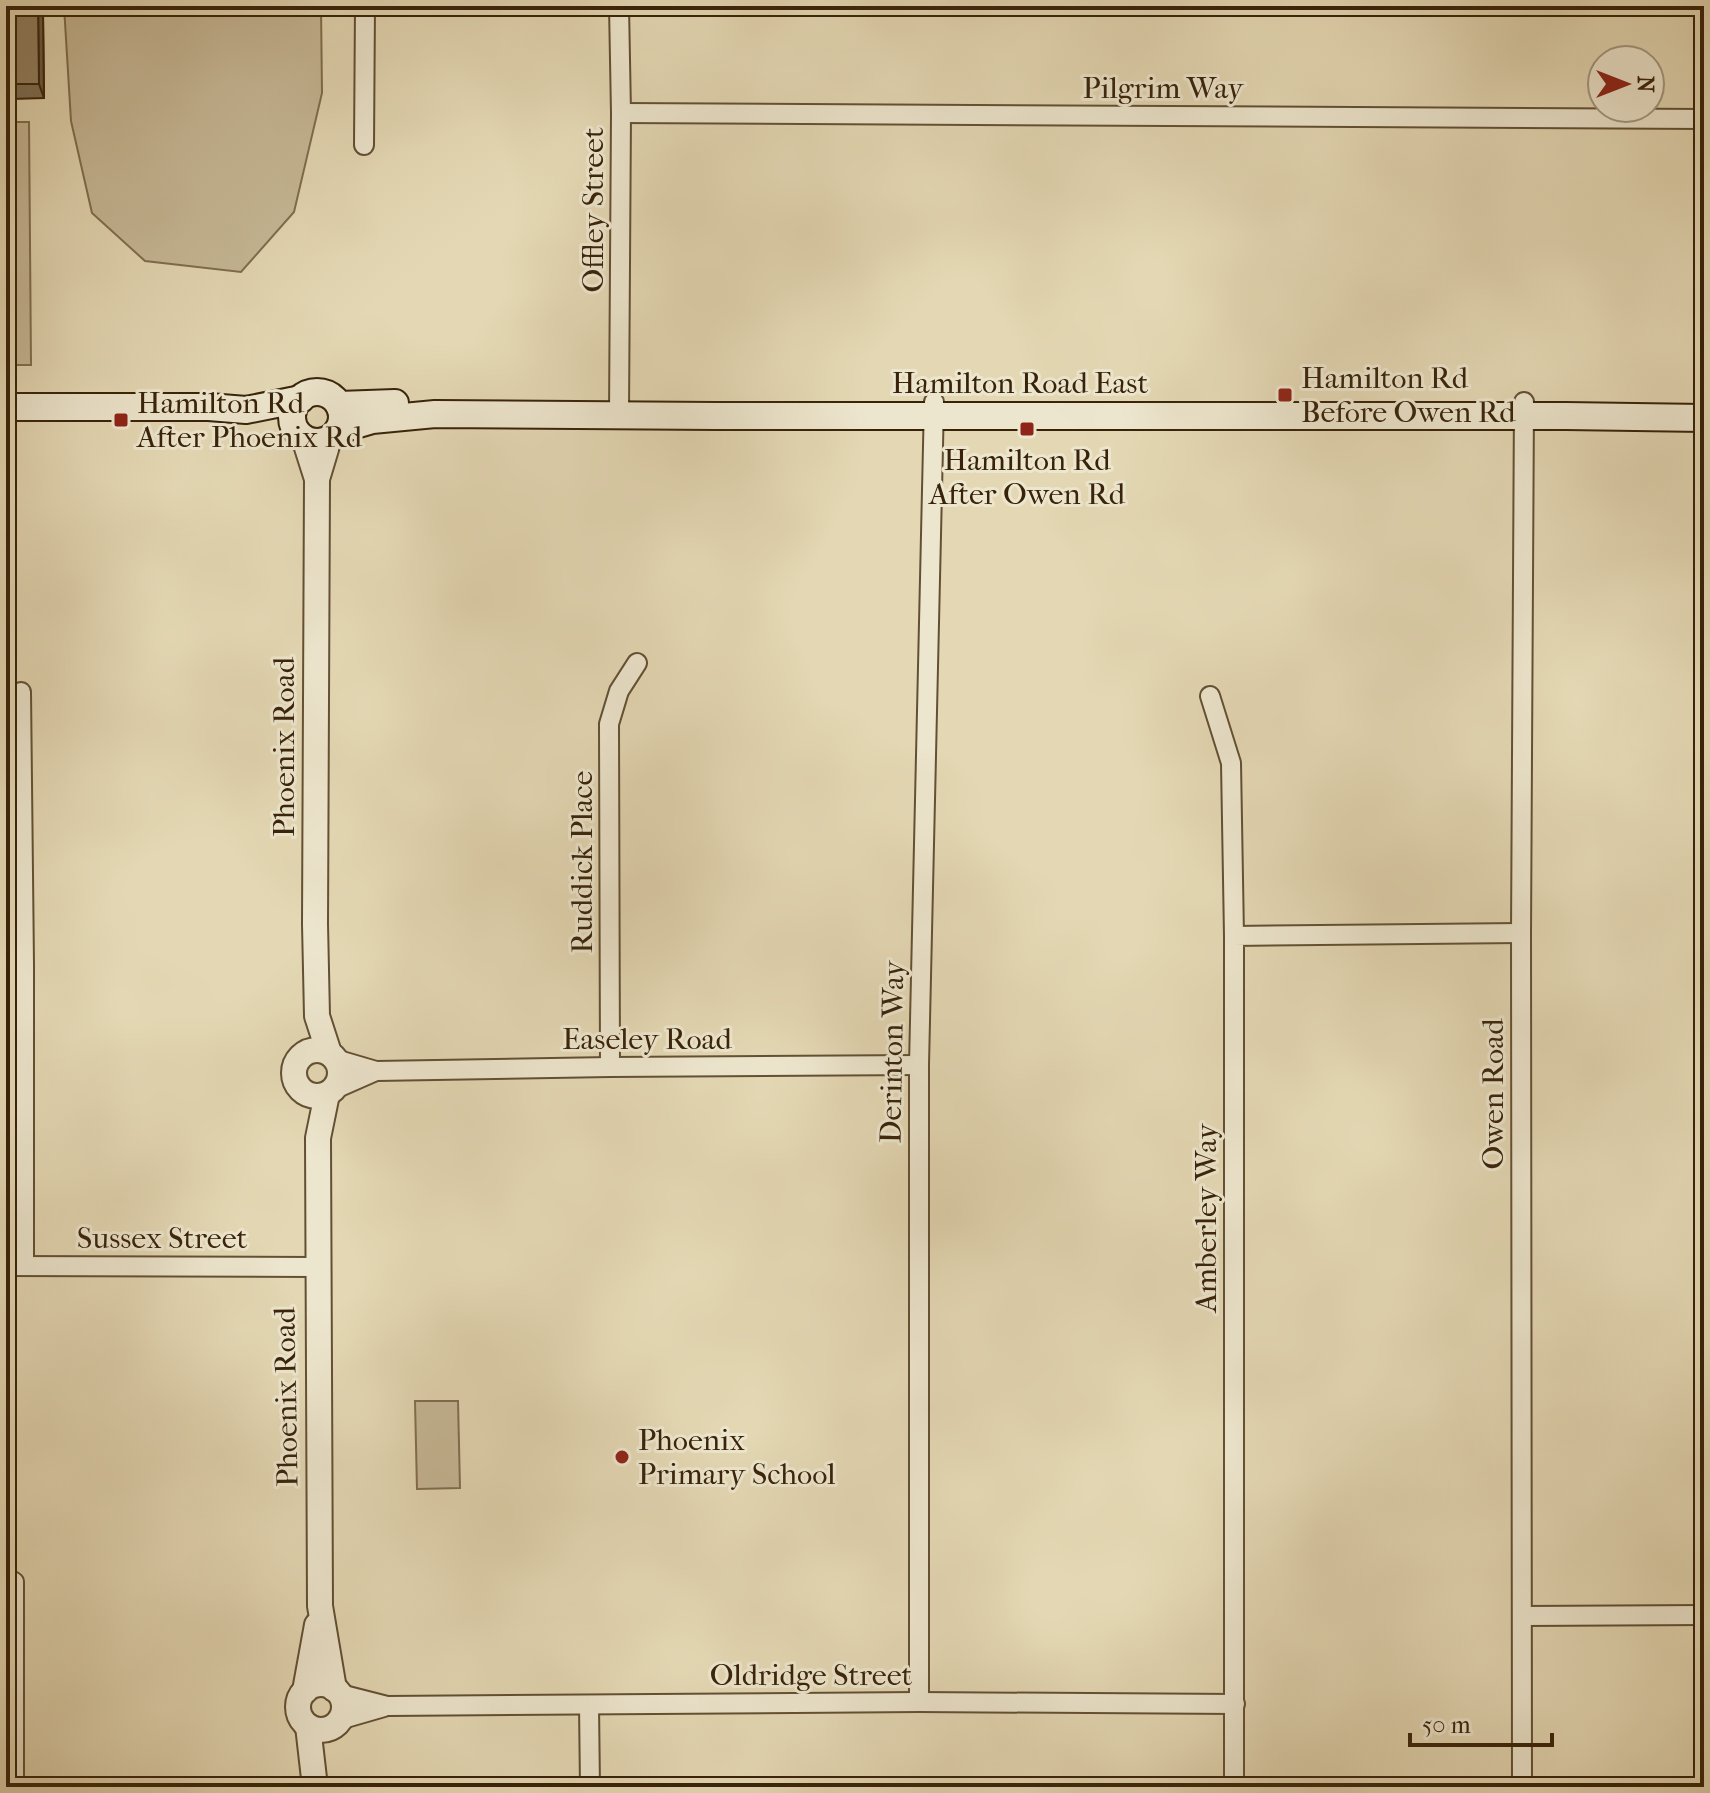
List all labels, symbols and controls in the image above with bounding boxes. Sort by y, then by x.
north arrow [1586,44,1666,124]
street label: Pilgrim Way [1082,71,1245,106]
text: N [1632,76,1658,93]
street label: Offley Street [576,127,611,293]
place label: Hamilton Rd Before Owen Rd [1301,361,1516,430]
street label: Hamilton Road East [892,366,1148,401]
place label: Hamilton Rd After Phoenix Rd [136,386,363,455]
marker: Hamilton Rd Before Owen Rd [1276,386,1294,404]
marker: Hamilton Rd After Phoenix Rd [112,411,130,429]
marker: Hamilton Rd After Owen Rd [1018,420,1036,438]
place label: Hamilton Rd After Owen Rd [928,443,1126,512]
street label: Phoenix Road [267,656,302,837]
street label: Ruddick Place [565,770,600,953]
street label: Derinton Way [873,959,912,1144]
street label: Owen Road [1476,1018,1511,1170]
street label: Easeley Road [562,1022,732,1057]
street label: Amberley Way [1189,1122,1224,1314]
street label: Sussex Street [77,1221,247,1256]
street label: Phoenix Road [267,1306,306,1487]
place label: Phoenix Primary School [638,1423,836,1492]
marker: Phoenix Primary School [613,1448,631,1466]
street label: Oldridge Street [710,1658,912,1693]
scale bar [1410,1697,1552,1747]
text: 50 m [1422,1711,1471,1739]

